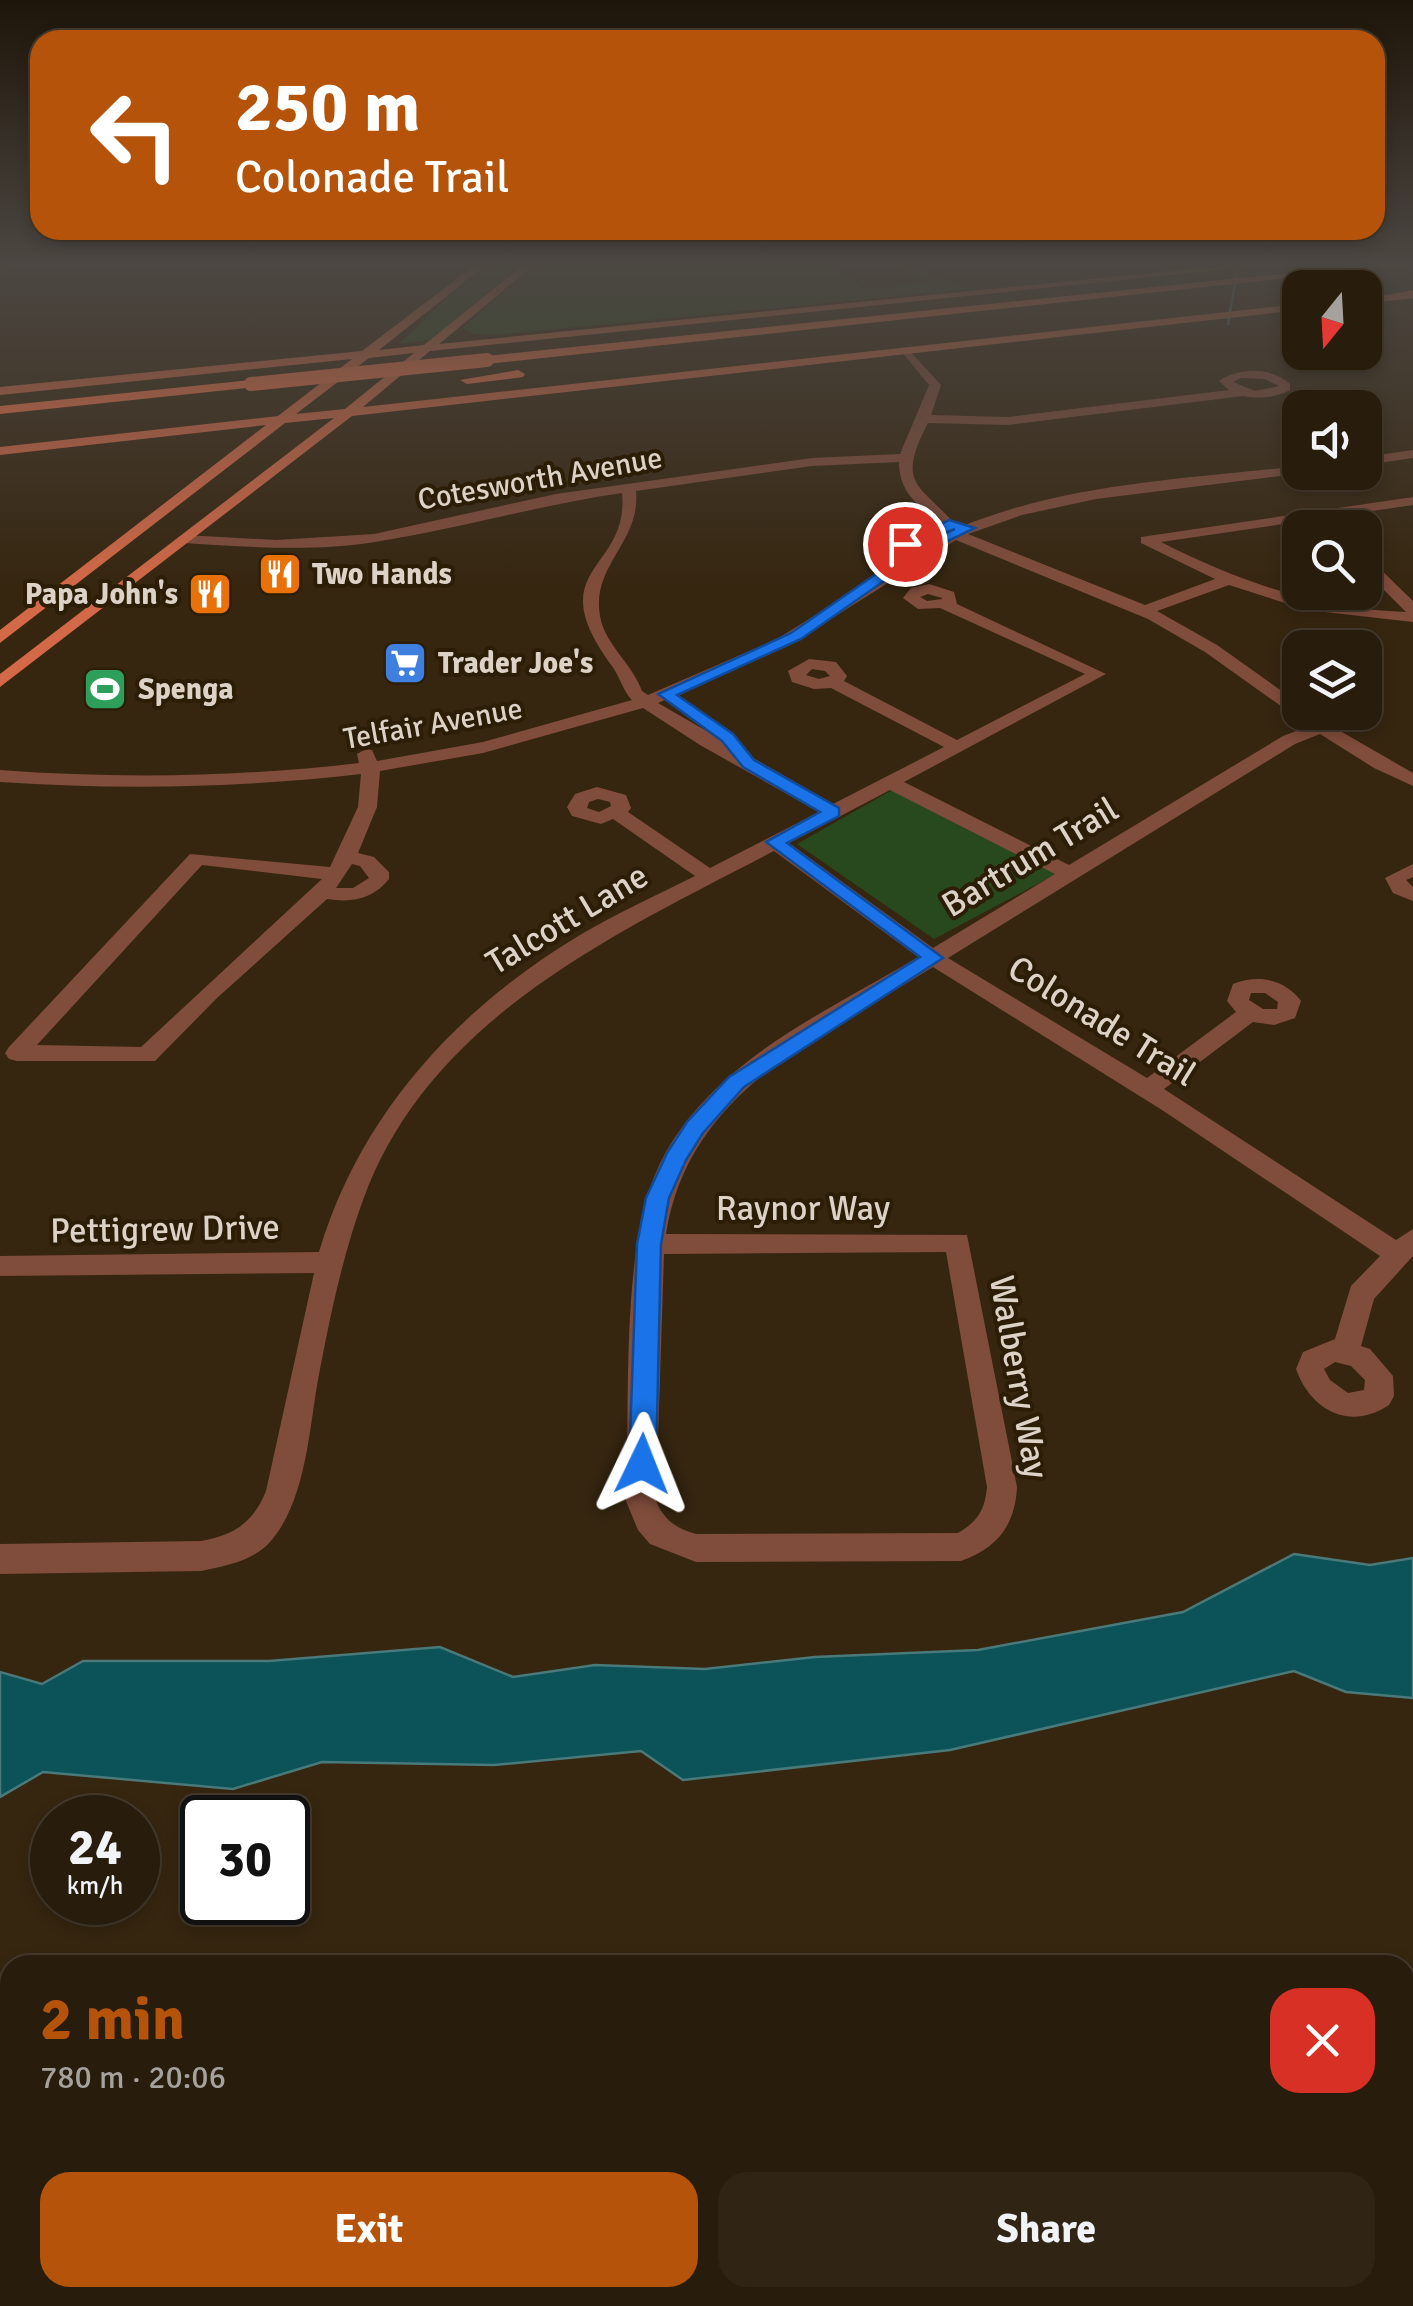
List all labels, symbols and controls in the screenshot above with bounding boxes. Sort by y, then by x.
text: 250 m [235,64,420,150]
icon: left [70,70,200,200]
text: Colonade Trail [235,150,509,205]
north arrow [1282,270,1382,370]
map controls [1282,270,1382,730]
button: sound [1282,390,1382,490]
street label: Cotesworth Avenue [415,439,665,519]
pin [863,502,948,587]
button: search [1282,510,1382,610]
icon: arrive [878,517,933,572]
restaurant icon: Two Hands [257,551,303,597]
place label: Two Hands [312,556,452,593]
restaurant icon: Papa John's [187,571,233,617]
place label: Papa John's [25,576,178,613]
button: layers [1282,630,1382,730]
supermarket icon: Trader Joe's [382,640,428,686]
place label: Trader Joe's [438,645,593,682]
sports icon: Spenga [82,666,128,712]
place label: Spenga [138,671,234,708]
street label: Telfair Avenue [341,690,525,758]
street label: Bartrum Trail [934,788,1126,926]
street label: Talcott Lane [478,854,656,984]
street label: Colonade Trail [1000,946,1204,1096]
street label: Raynor Way [716,1187,890,1230]
street label: Pettigrew Drive [50,1205,280,1253]
street label: Walberry Way [980,1272,1058,1482]
position arrow [590,1412,694,1516]
speed limit sign: 30 [180,1795,310,1925]
text: 24 [68,1817,122,1879]
text: km/h [67,1870,123,1901]
text: 2 min [40,1983,185,2057]
button: close [1270,1988,1375,2093]
text: 780 m · 20:06 [40,2058,226,2097]
button: Exit [40,2172,698,2287]
button: Share [718,2172,1375,2287]

